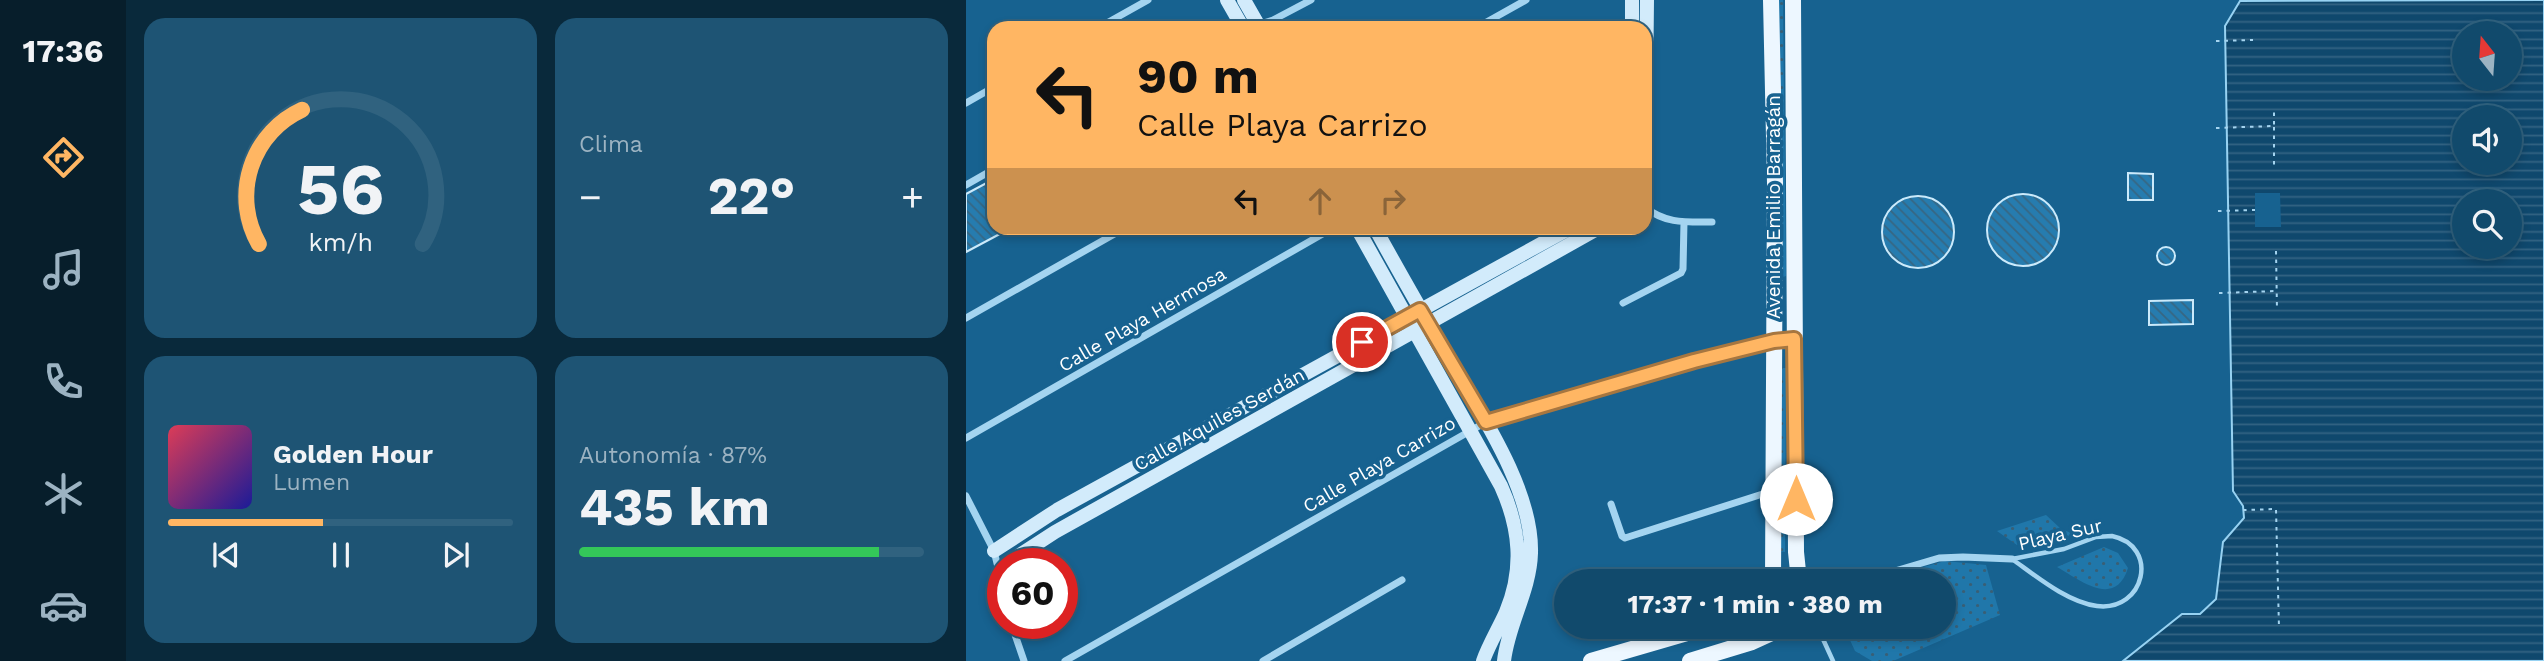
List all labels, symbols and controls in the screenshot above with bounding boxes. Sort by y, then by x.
north arrow [2452,21,2522,91]
map controls [2452,21,2522,259]
text: 17:36 [22,32,104,70]
text: 90 m [1137,47,1259,105]
icon: left [1022,49,1113,140]
street label: Avenida Emilio Barragán [1762,95,1785,319]
button: sound [2452,105,2522,175]
text: Calle Playa Carrizo [1137,106,1428,144]
text: Clima [579,131,643,158]
icon: directions [39,133,88,182]
text: 56 [297,146,384,232]
text: 22° [708,166,795,227]
text: − [579,175,602,219]
text: + [901,175,924,219]
icon: left [1228,182,1266,220]
icon: ahead [1301,182,1339,220]
icon: right [1374,182,1412,220]
button: search [2452,189,2522,259]
text: km/h [308,228,373,257]
icon: music [39,245,88,294]
street label: Calle Playa Hermosa [1054,262,1230,377]
pin [1332,312,1392,372]
icon: arrive [1343,323,1381,361]
icon: phone [39,357,88,406]
street label: Calle Aquiles Serdán [1130,363,1309,476]
street label: Calle Playa Carrizo [1299,411,1460,518]
text: Golden Hour [273,439,433,469]
text: Autonomía · 87% [579,442,767,469]
position arrow [1759,462,1833,536]
icon: climate [39,469,88,518]
text: Lumen [273,469,350,496]
text: 435 km [579,477,770,538]
street label: Playa Sur [2016,514,2105,555]
icon: previous [207,536,245,574]
icon: pause [322,536,360,574]
icon: next [437,536,475,574]
speed limit sign: 60 [987,548,1078,639]
icon: car [39,581,88,630]
text: 17:37 · 1 min · 380 m [1627,589,1883,619]

